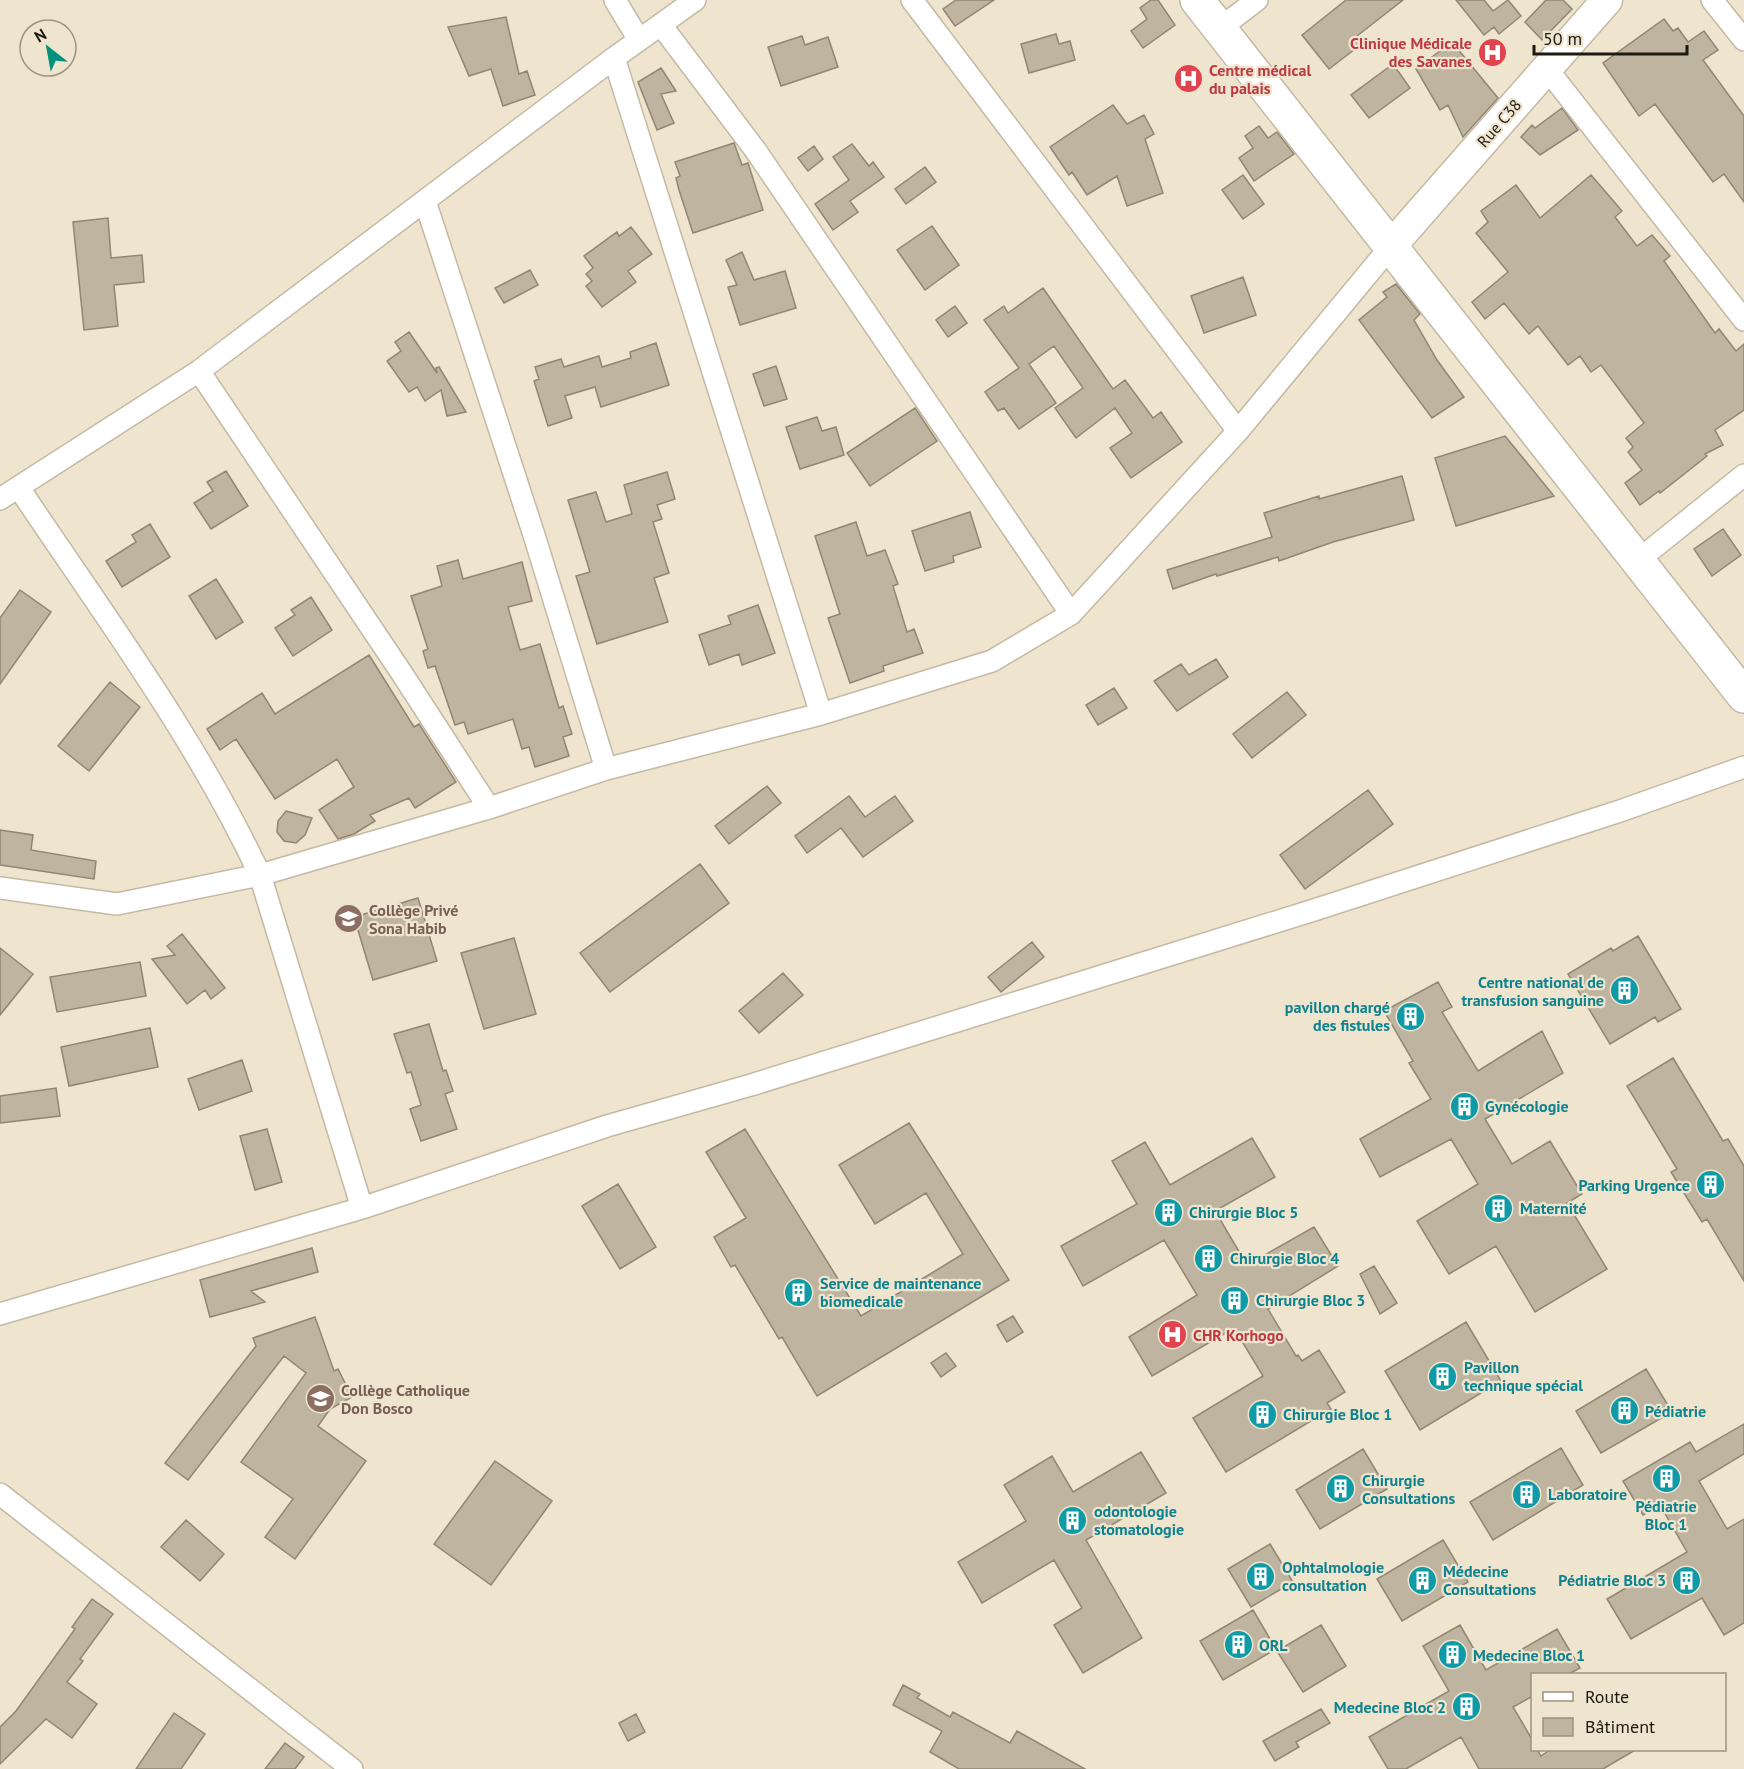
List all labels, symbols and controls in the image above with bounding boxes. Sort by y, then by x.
north arrow [18,18,78,78]
scale bar [1534,18,1687,56]
text: N [31,24,50,46]
text: 50 m [1543,27,1582,50]
place label: Clinique Médicale des Savanes [1350,33,1472,71]
hospital icon: Clinique Médicale des Savanes [1477,36,1509,68]
place label: Centre médical du palais [1209,60,1311,98]
hospital icon: Centre médical du palais [1172,63,1204,95]
street label: Rue C38 [1473,95,1525,151]
place label: Collège Privé Sona Habib [369,900,458,938]
school or university icon: Collège Privé Sona Habib [332,903,364,935]
place label: Centre national de transfusion sanguine [1461,972,1604,1010]
building icon: Centre national de transfusion sanguine [1609,975,1641,1007]
place label: pavillon chargé des fistules [1285,997,1390,1035]
building icon: pavillon chargé des fistules [1395,1000,1427,1032]
building icon: Gynécologie [1448,1090,1480,1122]
place label: Gynécologie [1485,1096,1569,1116]
building icon: Parking Urgence [1695,1169,1727,1201]
place label: Parking Urgence [1578,1175,1690,1195]
building icon: Maternité [1483,1192,1515,1224]
building icon: Chirurgie Bloc 5 [1152,1196,1184,1228]
place label: Maternité [1520,1198,1587,1218]
place label: Chirurgie Bloc 5 [1189,1202,1298,1222]
building icon: Chirurgie Bloc 4 [1193,1242,1225,1274]
place label: Chirurgie Bloc 4 [1230,1248,1339,1268]
place label: Service de maintenance biomedicale [820,1273,981,1311]
building icon: Service de maintenance biomedicale [783,1276,815,1308]
building icon: Chirurgie Bloc 3 [1219,1284,1251,1316]
place label: Chirurgie Bloc 3 [1256,1290,1365,1310]
hospital icon: CHR Korhogo [1156,1319,1188,1351]
place label: CHR Korhogo [1193,1325,1284,1345]
place label: Pavillon technique spécial [1464,1357,1583,1395]
building icon: Pavillon technique spécial [1427,1360,1459,1392]
place label: Collège Catholique Don Bosco [341,1380,470,1418]
school or university icon: Collège Catholique Don Bosco [304,1383,336,1415]
building icon: Pédiatrie [1608,1395,1640,1427]
building icon: Chirurgie Bloc 1 [1246,1398,1278,1430]
place label: Pédiatrie [1645,1401,1706,1421]
place label: Chirurgie Bloc 1 [1283,1404,1392,1424]
building icon: Pédiatrie Bloc 1 [1650,1462,1682,1494]
place label: Chirurgie Consultations [1362,1470,1455,1508]
building icon: Chirurgie Consultations [1325,1473,1357,1505]
building icon: Laboratoire [1511,1478,1543,1510]
place label: Laboratoire [1548,1484,1627,1504]
place label: Pédiatrie Bloc 1 [1635,1496,1697,1534]
place label: odontologie stomatologie [1094,1501,1184,1539]
building icon: odontologie stomatologie [1057,1504,1089,1536]
place label: Ophtalmologie consultation [1282,1557,1384,1595]
building icon: Ophtalmologie consultation [1245,1560,1277,1592]
place label: Médecine Consultations [1443,1561,1536,1599]
building icon: Médecine Consultations [1406,1564,1438,1596]
building icon: Pédiatrie Bloc 3 [1671,1564,1703,1596]
place label: Pédiatrie Bloc 3 [1558,1570,1666,1590]
building icon: ORL [1222,1629,1254,1661]
place label: ORL [1259,1635,1288,1655]
building icon: Medecine Bloc 1 [1436,1639,1468,1671]
place label: Medecine Bloc 1 [1473,1645,1585,1665]
legend [1531,1673,1726,1751]
text: Route [1585,1685,1629,1708]
building icon: Medecine Bloc 2 [1451,1691,1483,1723]
place label: Medecine Bloc 2 [1334,1697,1446,1717]
text: Bâtiment [1585,1715,1655,1738]

